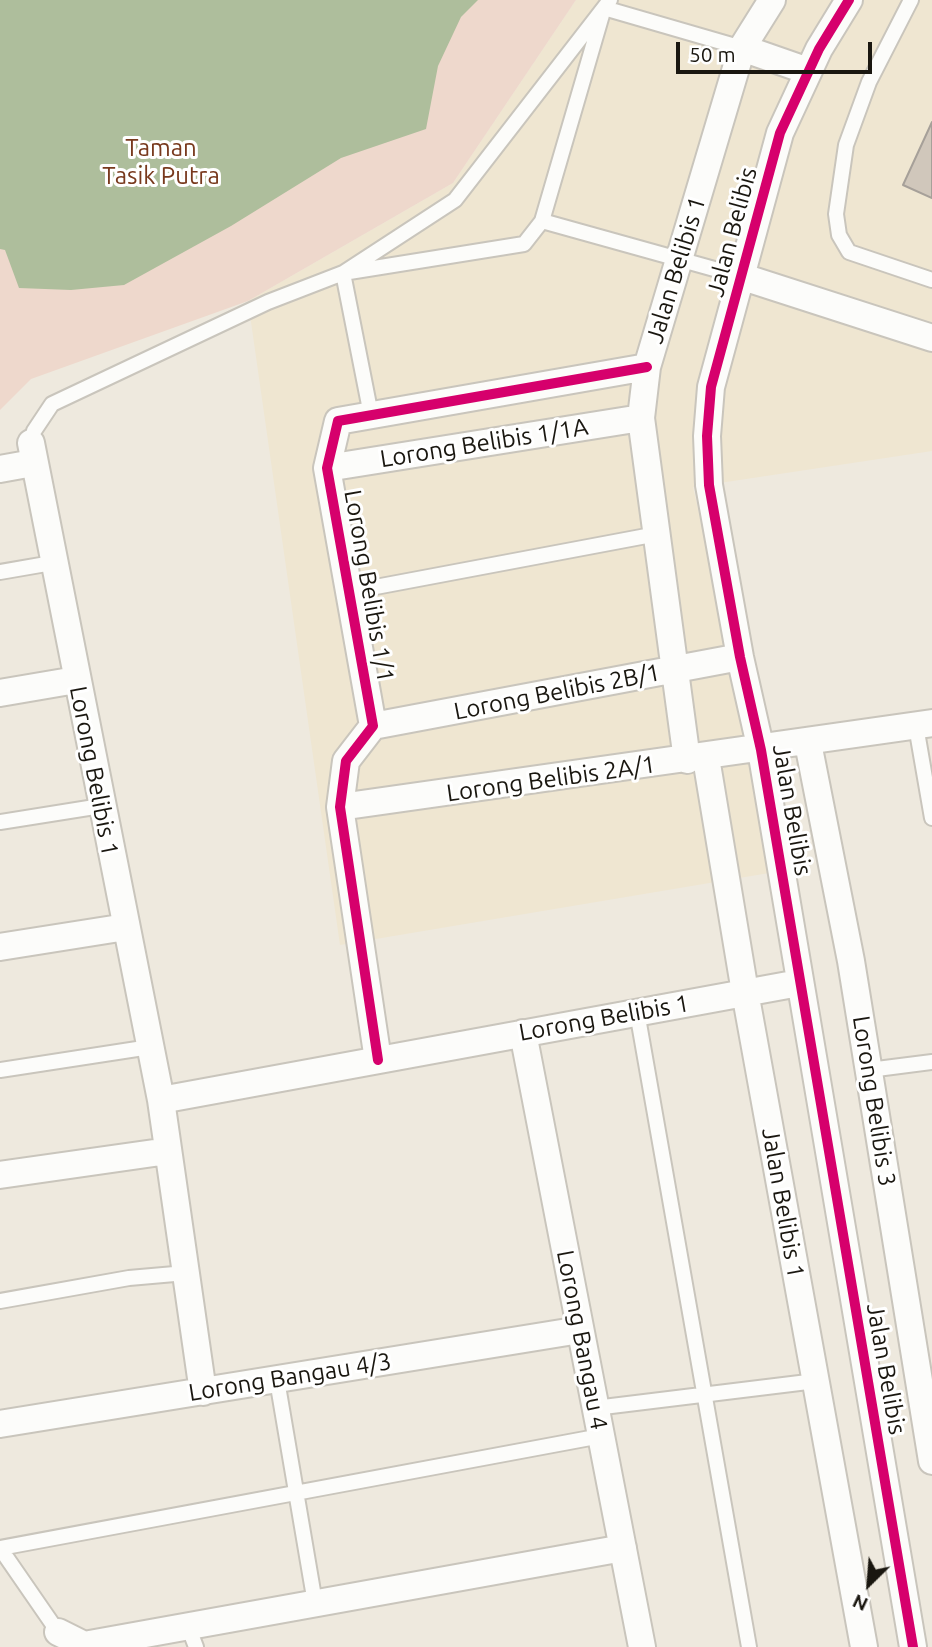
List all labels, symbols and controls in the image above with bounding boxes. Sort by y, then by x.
scale bar [680,28,876,72]
text: 50 m [689,42,736,66]
park label: Taman Tasik Putra [102,134,220,190]
street label: Jalan Belibis [701,164,763,300]
street label: Jalan Belibis 1 [640,193,712,347]
street label: Lorong Belibis 1/1A [378,412,590,474]
street label: Lorong Belibis 1/1 [338,488,400,684]
street label: Lorong Belibis 2B/1 [451,658,663,726]
street label: Lorong Belibis 1 [63,684,125,858]
street label: Jalan Belibis [766,742,818,878]
street label: Lorong Belibis 2A/1 [445,750,657,808]
street label: Lorong Belibis 1 [517,989,691,1047]
street label: Lorong Belibis 3 [846,1014,902,1188]
street label: Jalan Belibis 1 [756,1126,810,1280]
street label: Lorong Bangau 4 [550,1248,614,1432]
street label: Jalan Belibis [860,1301,912,1437]
street label: Lorong Bangau 4/3 [187,1347,393,1407]
north arrow [834,1549,904,1619]
text: N [849,1590,871,1616]

